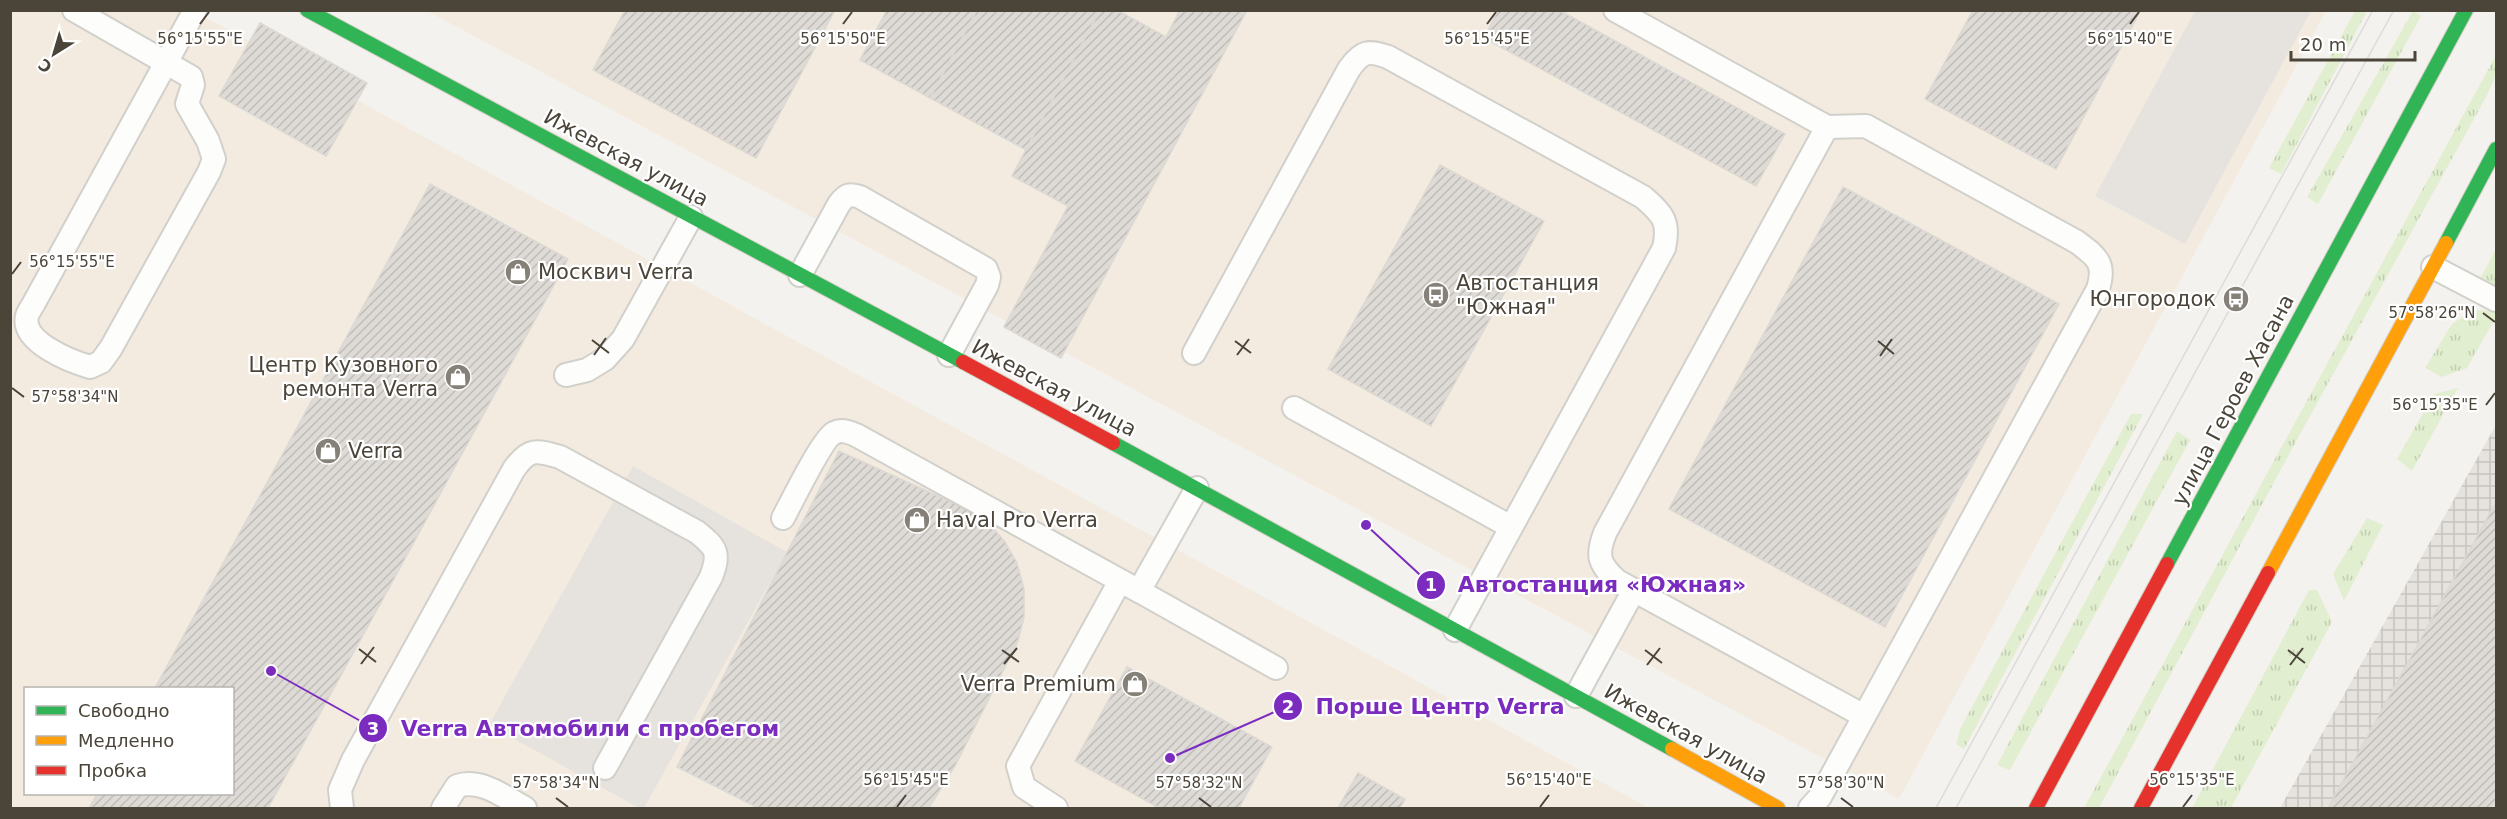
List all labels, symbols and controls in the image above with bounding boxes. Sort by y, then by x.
north arrow [24,24,84,84]
scale bar [2291,24,2416,62]
text: 56°15'55"E [157,30,243,48]
text: 56°15'50"E [800,30,886,48]
text: 56°15'45"E [1444,30,1530,48]
text: 56°15'40"E [2087,30,2173,48]
text: 20 m [2300,34,2346,55]
text: С [35,54,56,77]
street label: Ижевская улица [540,104,712,212]
text: 56°15'55"E [29,253,115,271]
shop icon: Москвич Verra [503,257,533,287]
place label: Москвич Verra [538,260,694,284]
place label: Автостанция "Южная" [1456,271,1599,319]
bus stop icon: Автостанция "Южная" [1421,280,1451,310]
bus stop icon: Юнгородок [2221,284,2251,314]
place label: Юнгородок [2089,287,2216,311]
street label: улица Героев Хасана [2167,290,2299,510]
text: 57°58'26"N [2388,304,2476,322]
street label: Ижевская улица [968,334,1140,442]
place label: Центр Кузовного ремонта Verra [249,353,438,401]
shop icon: Центр Кузовного ремонта Verra [443,362,473,392]
text: 57°58'34"N [31,388,119,406]
text: 56°15'35"E [2392,396,2478,414]
shop icon: Verra [313,436,343,466]
place label: Verra [348,439,403,463]
shop icon: Haval Pro Verra [902,505,932,535]
place label: Haval Pro Verra [936,508,1098,532]
callout: Автостанция «Южная» [1416,565,1759,605]
text: Автостанция «Южная» [1458,572,1746,597]
text: 1 [1425,574,1437,595]
shop icon: Verra Premium [1120,669,1150,699]
place label: Verra Premium [960,672,1116,696]
street label: Ижевская улица [1600,679,1772,789]
callout: Порше Центр Verra [1273,686,1577,726]
legend [24,687,234,795]
text: Порше Центр Verra [1315,694,1565,719]
text: 2 [1282,696,1294,717]
text: Свободно [78,700,170,721]
callout: Verra Автомобили с пробегом [358,708,791,748]
text: Verra Автомобили с пробегом [401,716,779,741]
text: 3 [367,718,379,739]
text: Медленно [78,730,174,751]
text: Пробка [78,760,147,781]
text: 56°15'45"E [863,771,949,789]
text: 56°15'40"E [1506,771,1592,789]
text: 56°15'35"E [2149,771,2235,789]
text: 57°58'34"N [512,774,600,792]
text: 57°58'32"N [1155,774,1243,792]
text: 57°58'30"N [1797,774,1885,792]

